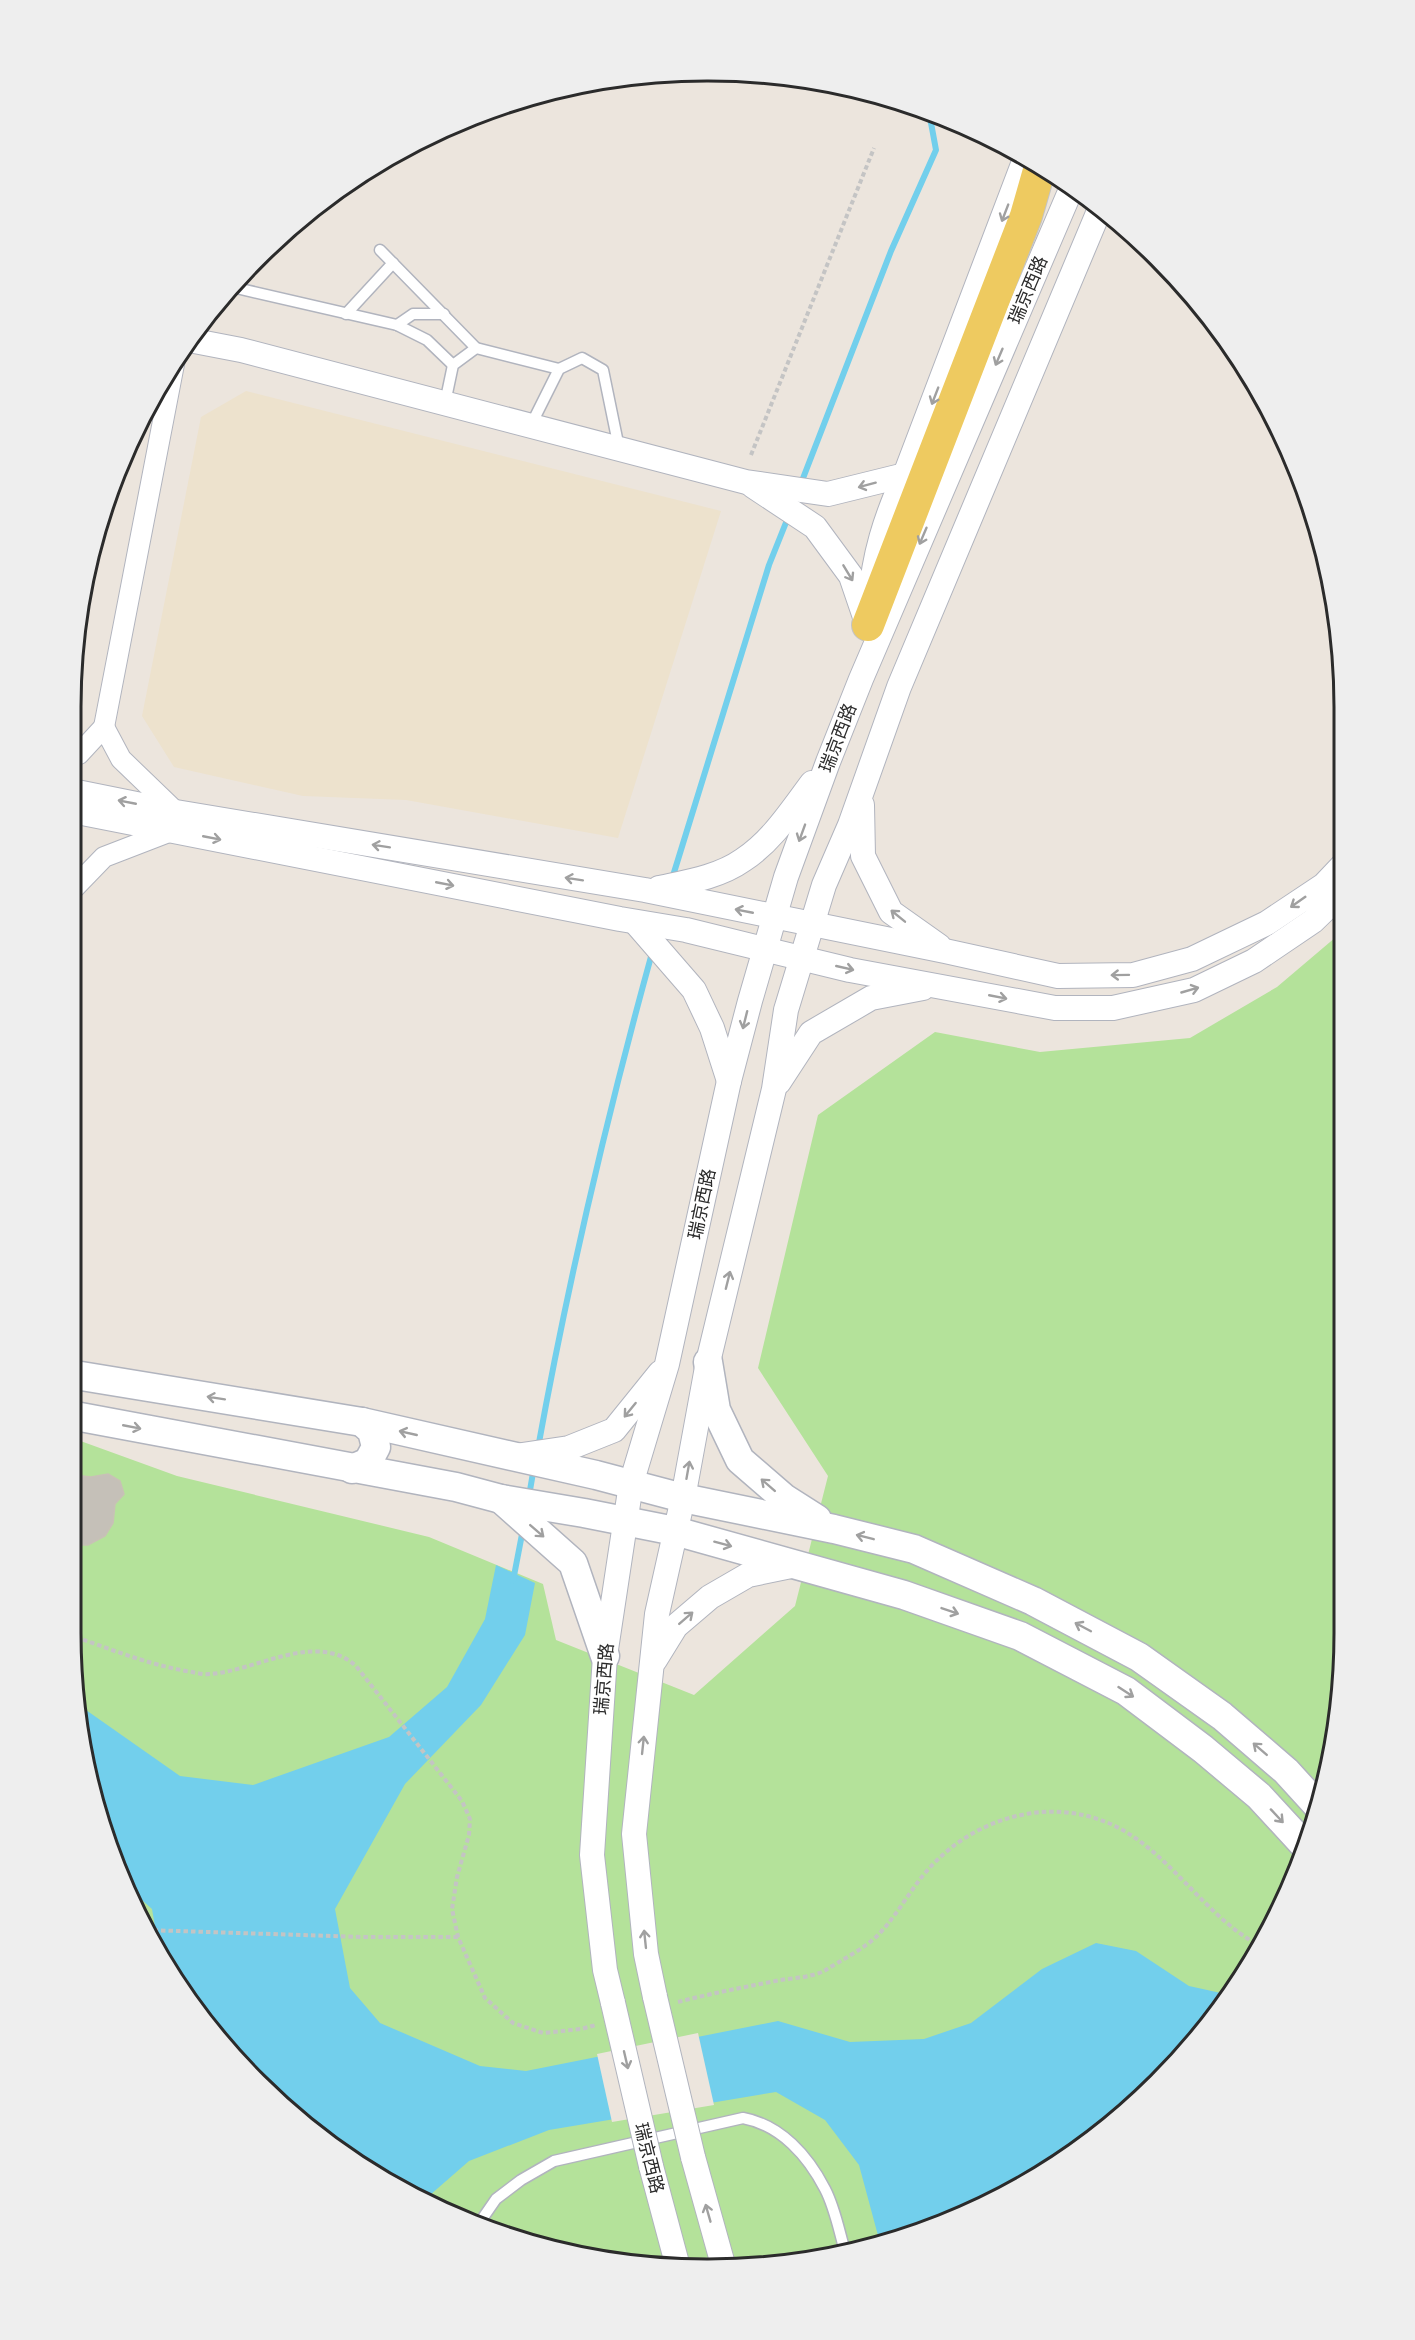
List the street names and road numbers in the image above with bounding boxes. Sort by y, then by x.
street label: 瑞京西路 [1005,253,1051,327]
street label: 瑞京西路 [816,701,860,775]
street label: 瑞京西路 [685,1167,719,1241]
street label: 瑞京西路 [591,1642,617,1716]
street label: 瑞京西路 [631,2121,667,2195]

